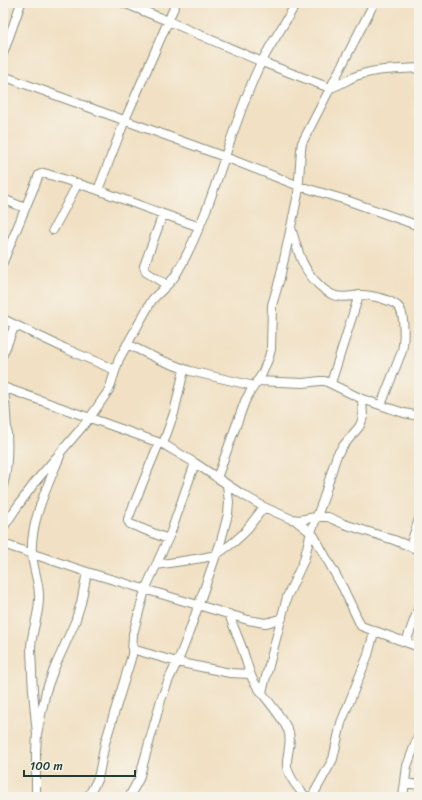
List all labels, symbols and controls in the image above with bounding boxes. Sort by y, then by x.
scale bar [24,752,135,778]
text: 100 m [30,755,63,777]

